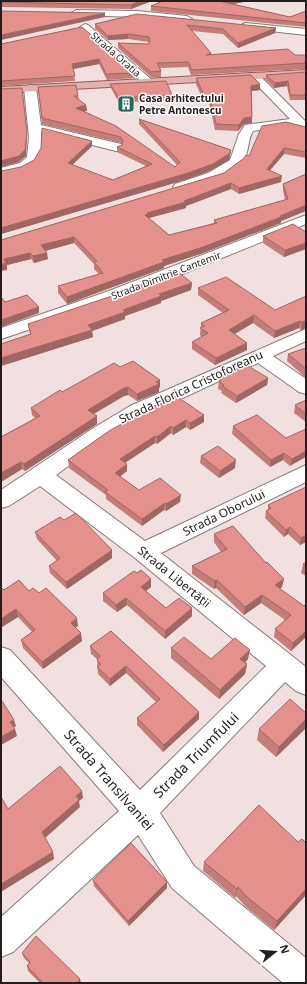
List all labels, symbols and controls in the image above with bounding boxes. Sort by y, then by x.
street label: Strada Oratia [88,28,144,80]
place label: Casa arhitectului Petre Antonescu [139,91,224,117]
building icon: Casa arhitectului Petre Antonescu [116,94,136,114]
street label: Strada Dimitrie Cantemir [109,248,223,302]
street label: Strada Florica Cristoforeanu [116,346,266,427]
street label: Strada Oborului [180,485,268,540]
street label: Strada Libertății [134,542,215,611]
street label: Strada Triumfului [149,708,243,802]
street label: Strada Transilvaniei [60,725,159,834]
north arrow [255,932,295,972]
text: N [277,942,294,955]

